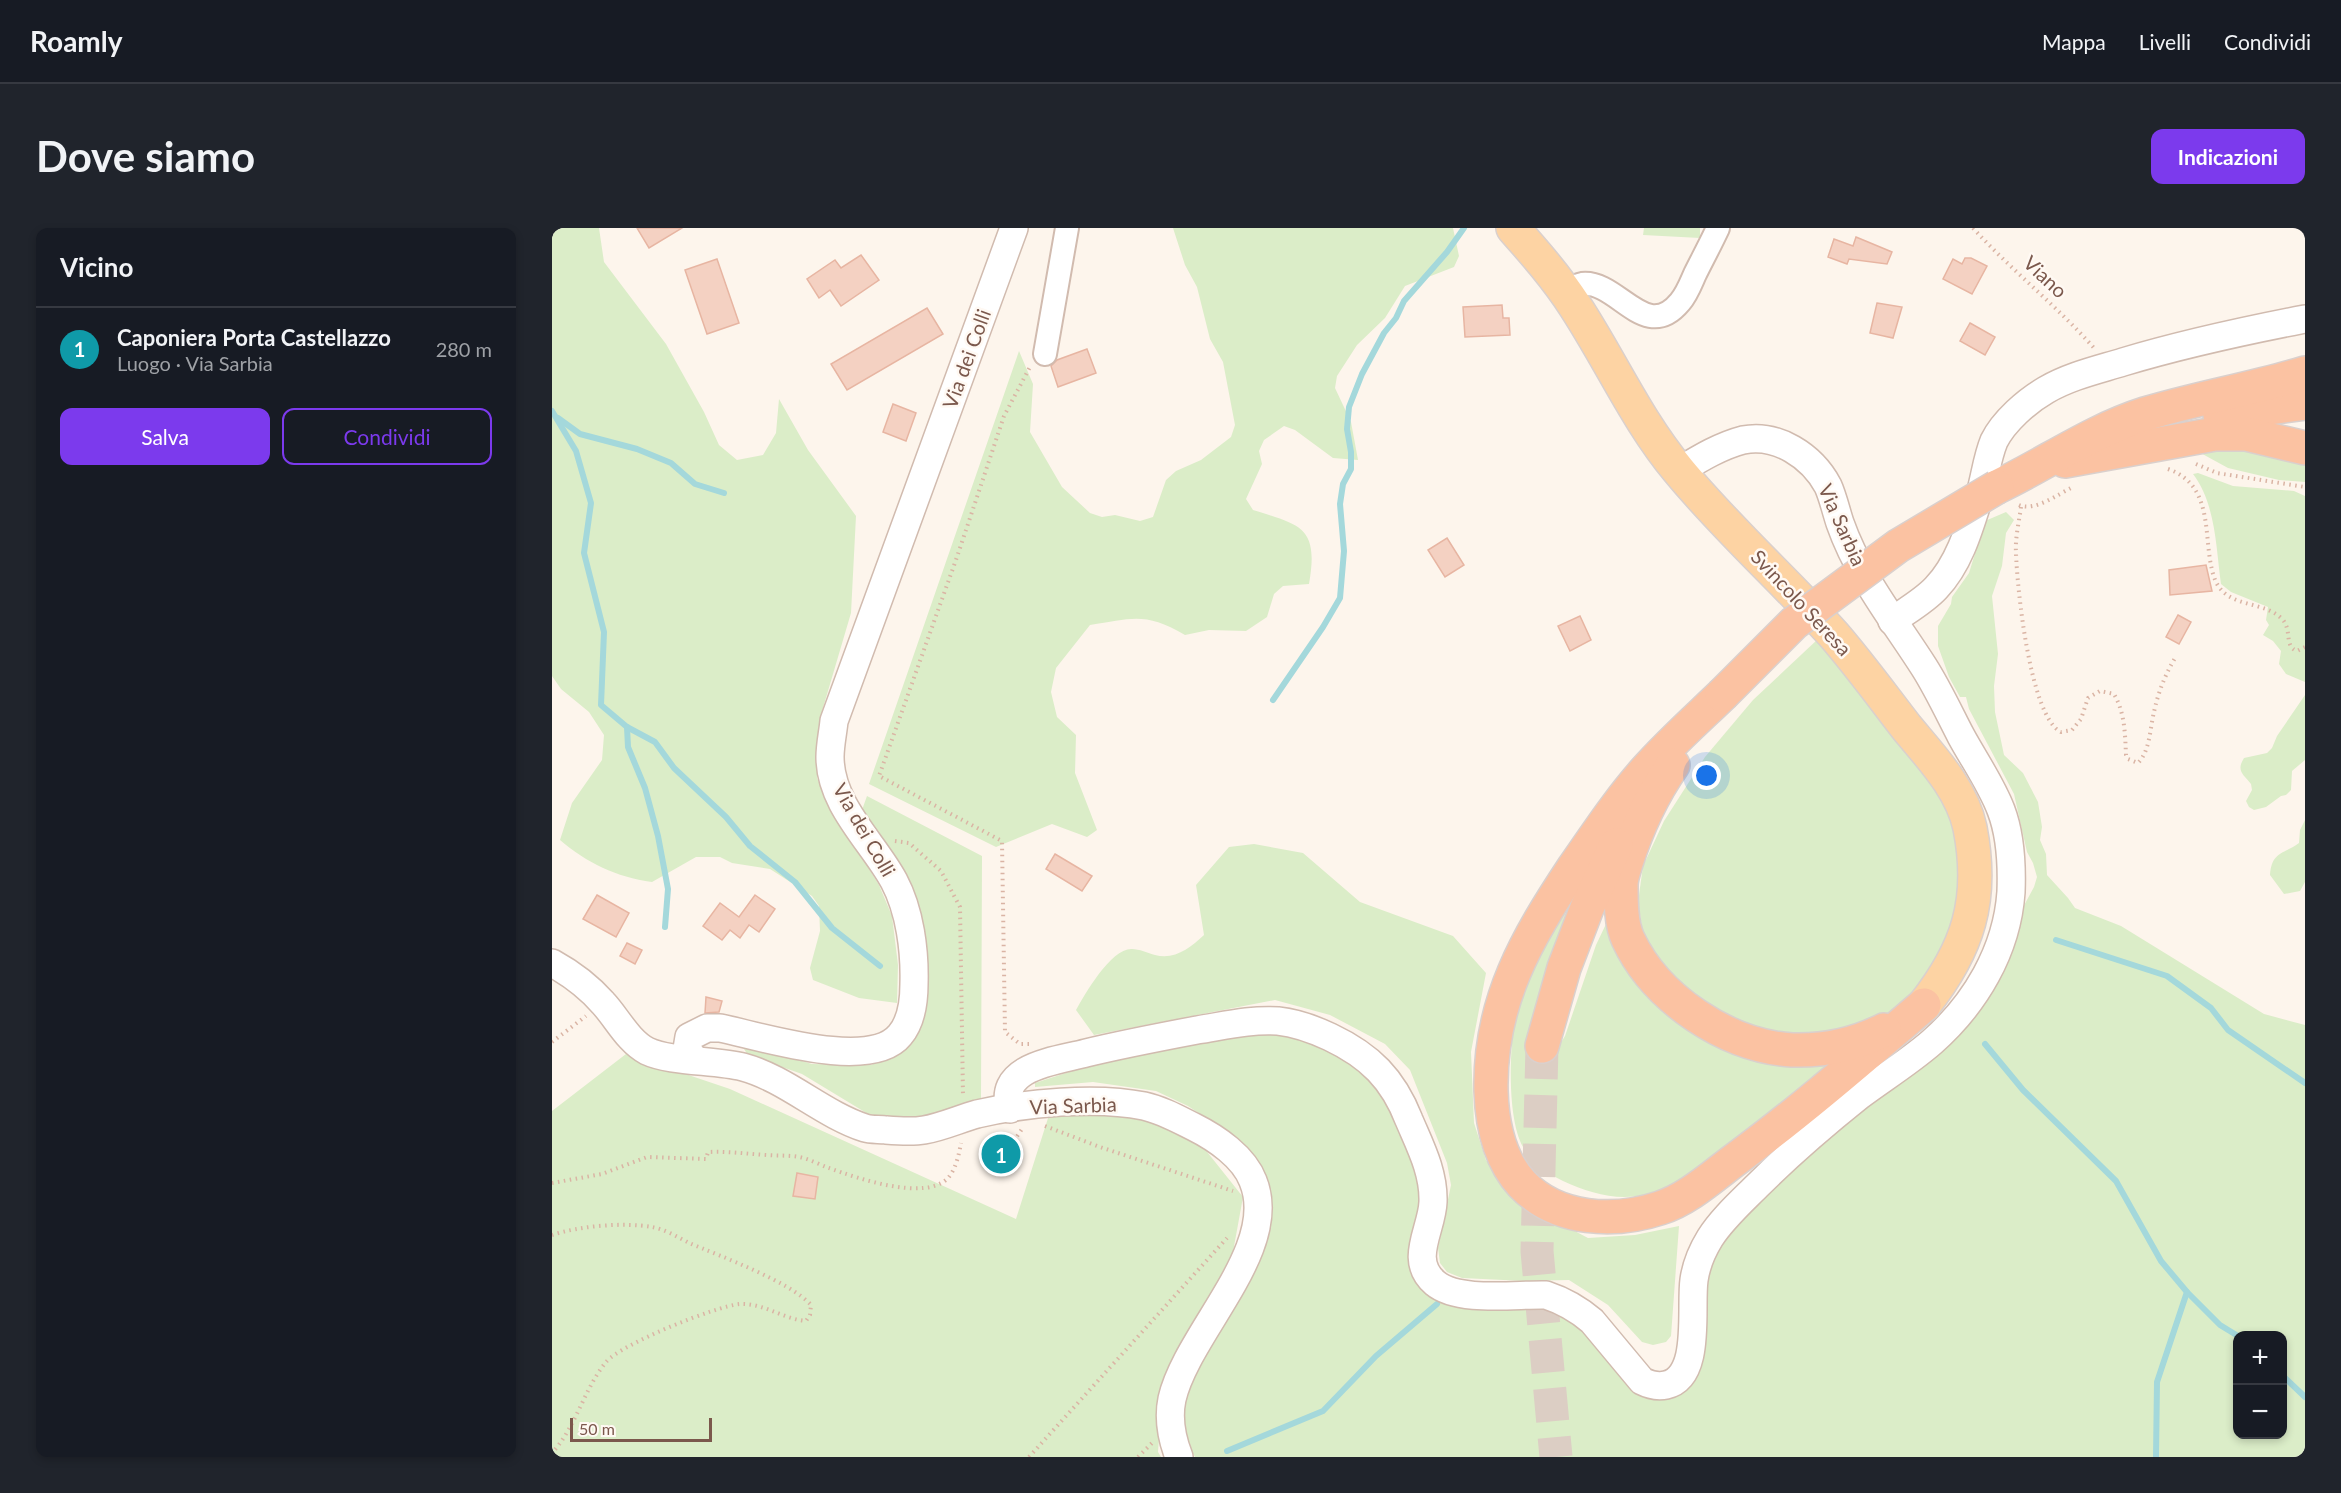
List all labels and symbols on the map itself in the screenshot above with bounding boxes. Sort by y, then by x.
street label: Viano [2019,250,2072,302]
street label: Via dei Colli [937,306,995,412]
street label: Via Sarbia [1814,480,1872,569]
street label: Svincolo Seresa [1747,544,1857,660]
your location [1692,761,1721,790]
street label: Via dei Colli [829,779,901,880]
street label: Via Sarbia [1029,1091,1117,1119]
pin: 1 [982,1132,1020,1176]
scale bar [570,1415,712,1442]

